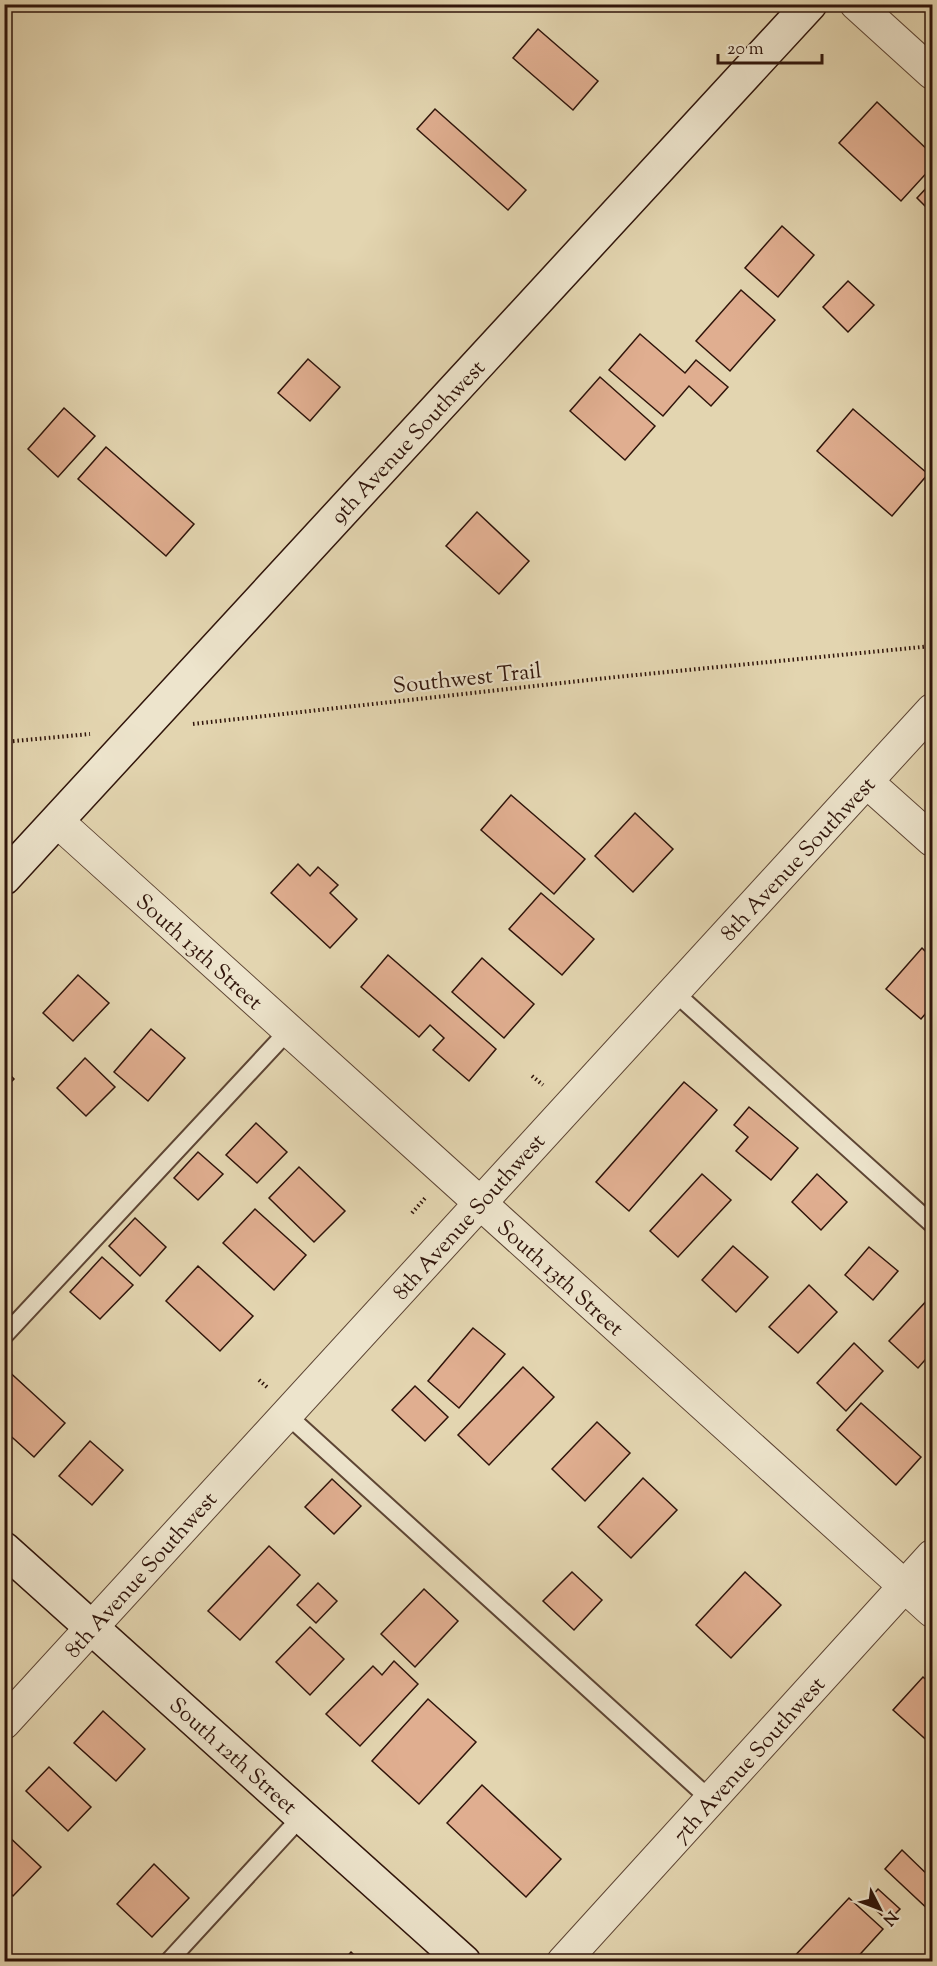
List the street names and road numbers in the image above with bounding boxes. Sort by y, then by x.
street label: 9th Avenue Southwest [324,353,494,532]
street label: Southwest Trail [391,656,543,704]
street label: 8th Avenue Southwest [714,770,884,949]
street label: South 13th Street [127,887,269,1019]
street label: 8th Avenue Southwest [387,1127,554,1308]
street label: South 13th Street [488,1213,630,1345]
street label: 8th Avenue Southwest [59,1485,226,1666]
street label: 7th Avenue Southwest [667,1670,834,1851]
street label: South 12th Street [161,1691,303,1824]

